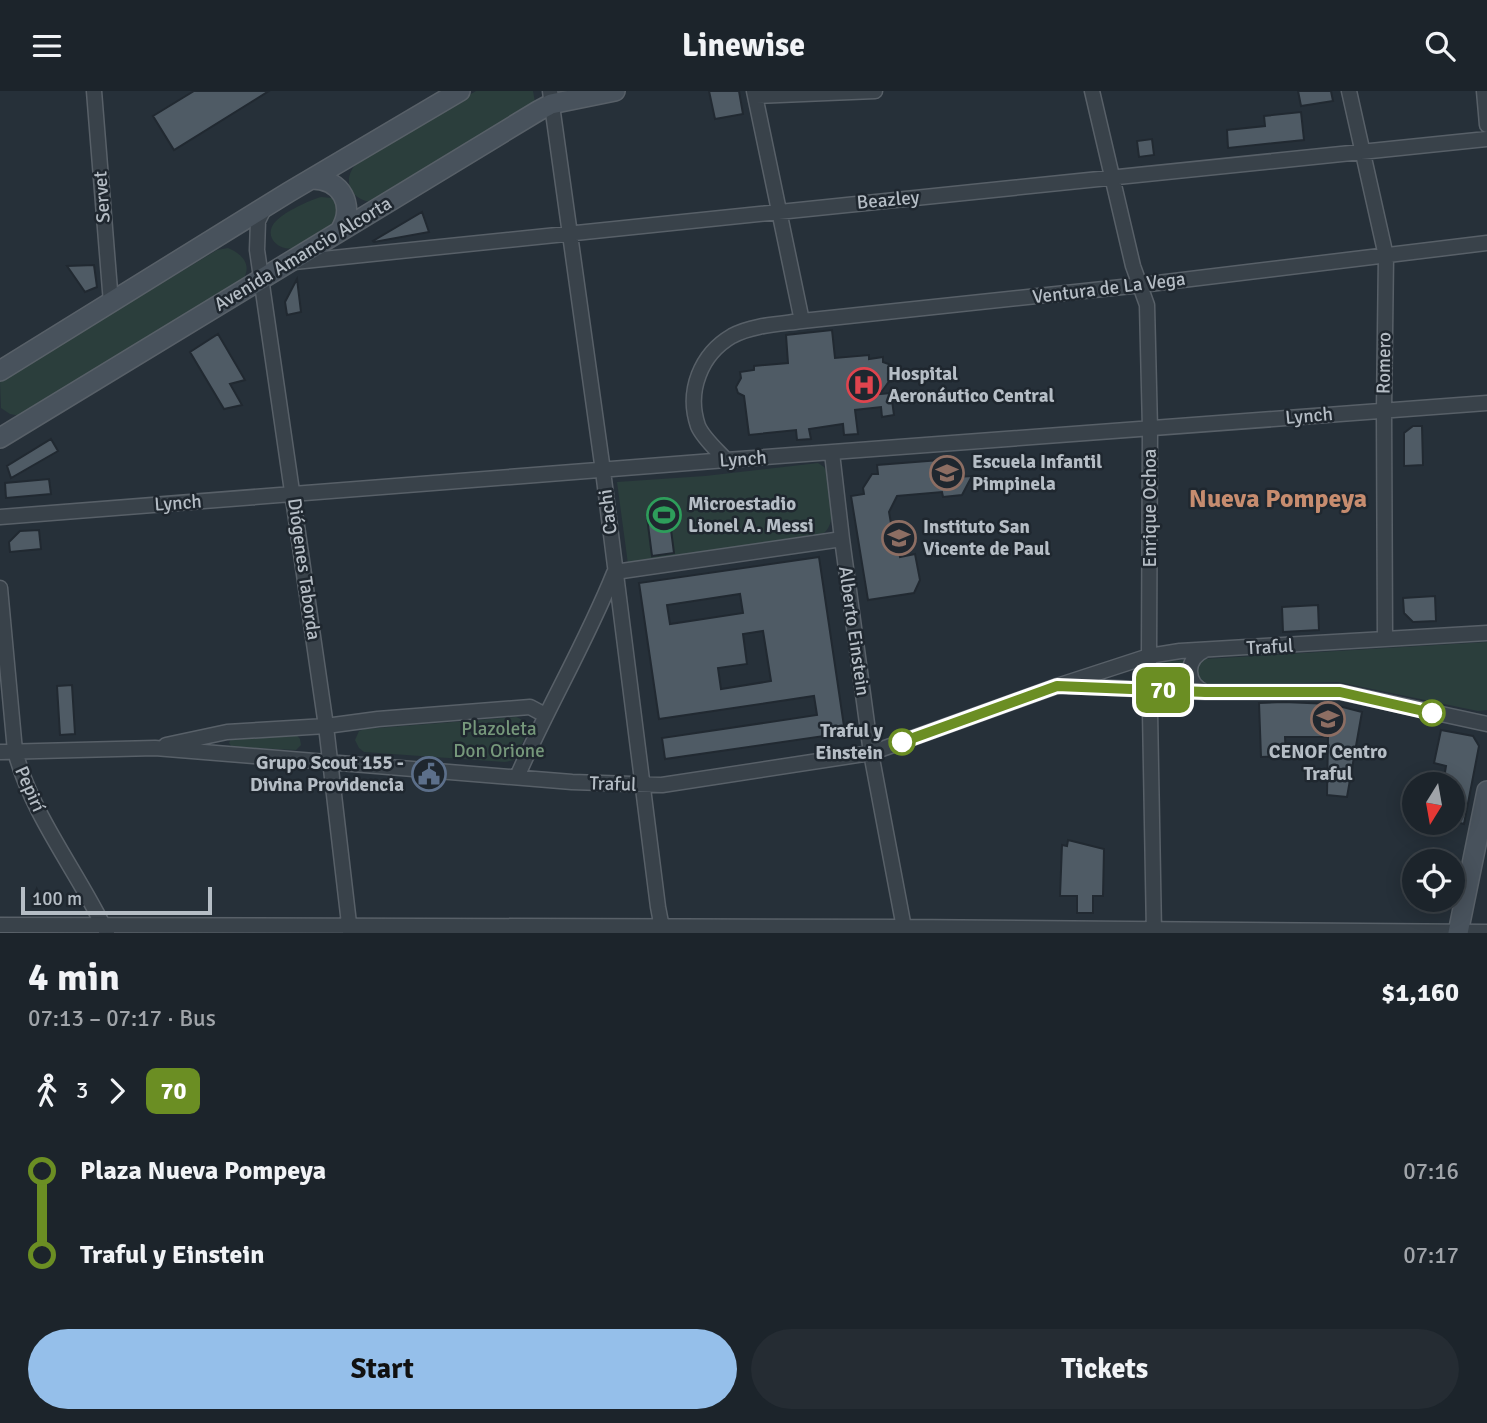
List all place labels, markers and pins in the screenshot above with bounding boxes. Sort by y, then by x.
place label: Hospital Aeronáutico Central [888,362,1054,408]
hospital icon: Hospital Aeronáutico Central [845,366,883,404]
place label: Escuela Infantil Pimpinela [972,450,1102,496]
school or university icon: Escuela Infantil Pimpinela [928,454,966,492]
place label: Microestadio Lionel A. Messi [688,492,814,538]
sports icon: Microestadio Lionel A. Messi [645,496,683,534]
place label: Instituto San Vicente de Paul [923,515,1050,561]
school or university icon: Instituto San Vicente de Paul [880,519,918,557]
school or university icon: CENOF Centro Traful [1309,700,1347,738]
unlabelled marker [1419,700,1445,726]
place label: Traful y Einstein [815,719,884,765]
marker: Traful y Einstein [889,729,915,755]
place label: CENOF Centro Traful [1269,740,1387,786]
place label: Grupo Scout 155 - Divina Providencia [250,751,404,797]
public building icon: Grupo Scout 155 - Divina Providencia [410,755,448,793]

